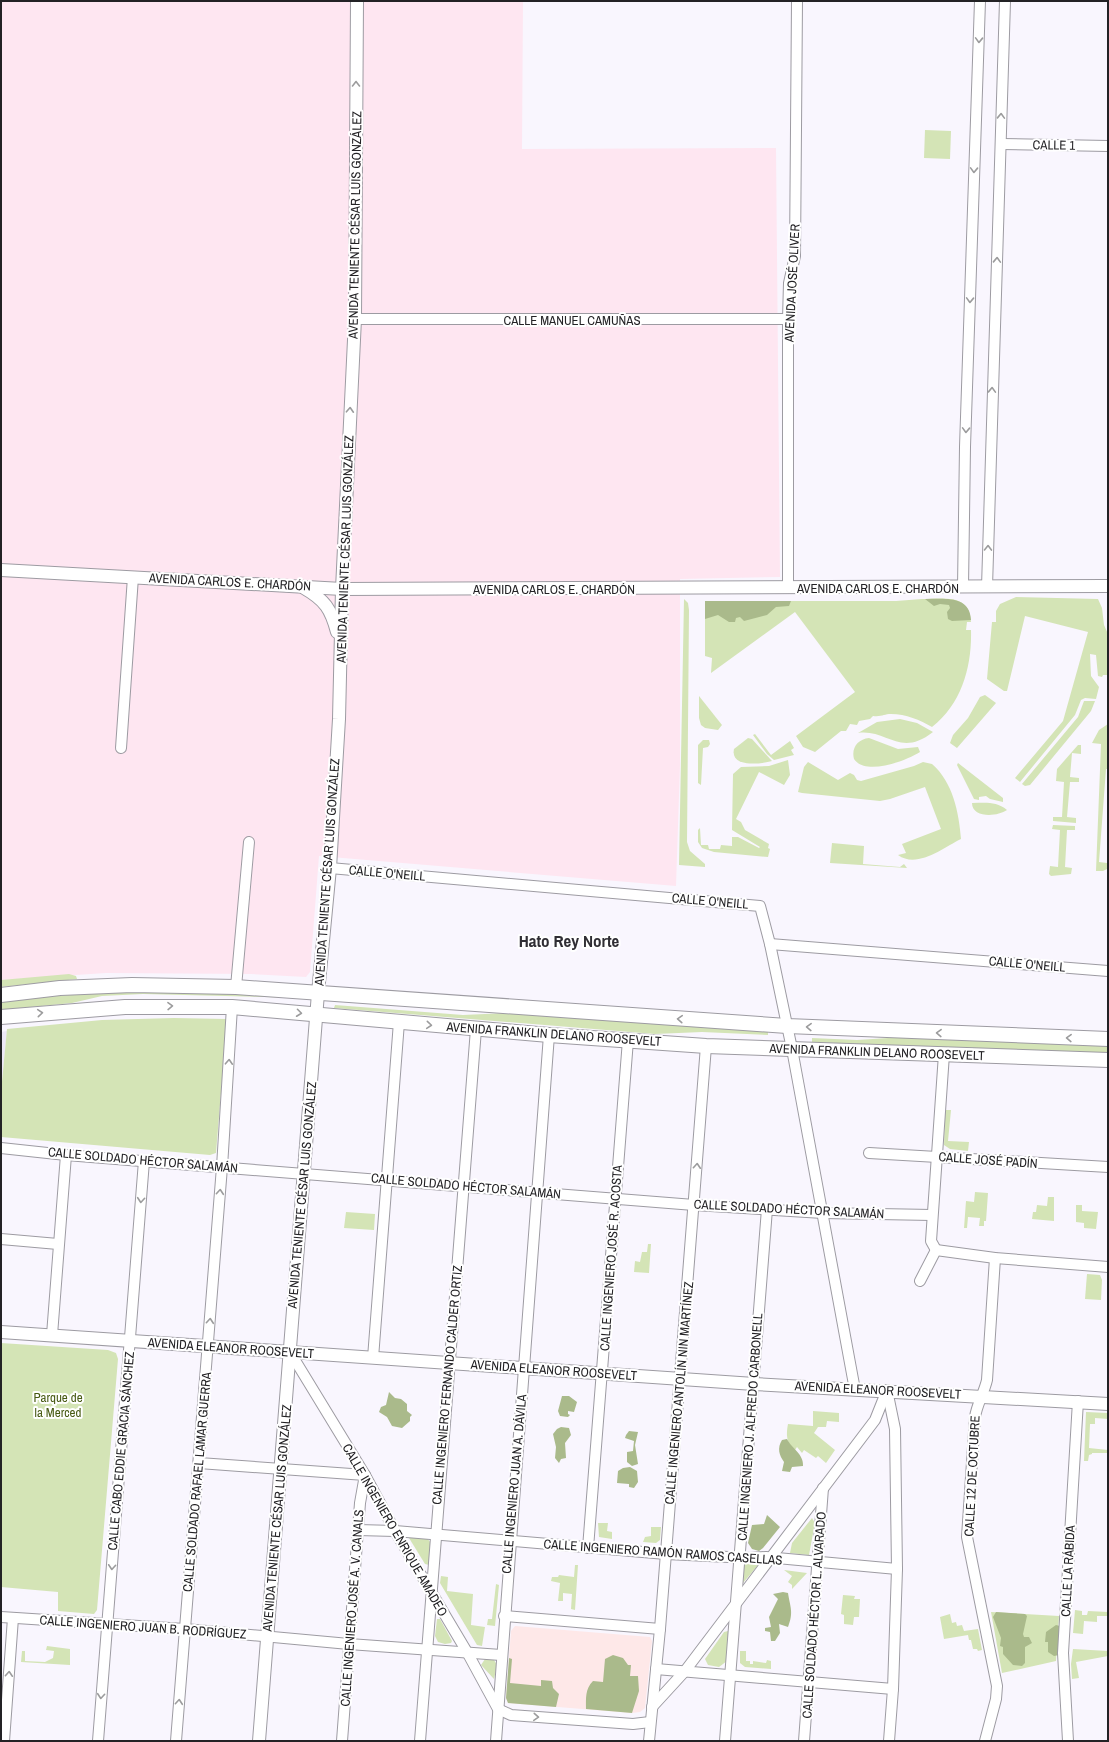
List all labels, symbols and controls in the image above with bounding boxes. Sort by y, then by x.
one-way arrow [974,37,983,43]
one-way arrow [352,81,360,87]
street label: AVENIDA TENIENTE CÉSAR LUIS GONZÁLEZ [344,111,365,340]
one-way arrow [997,113,1006,119]
street label: CALLE 1 [1033,136,1076,154]
one-way arrow [970,167,978,173]
street label: AVENIDA JOSÉ OLIVER [780,223,804,344]
one-way arrow [993,257,1001,263]
one-way arrow [966,297,974,303]
street label: CALLE MANUEL CAMUÑAS [503,312,641,329]
one-way arrow [988,387,996,393]
one-way arrow [346,407,355,413]
one-way arrow [962,427,970,433]
street label: AVENIDA TENIENTE CÉSAR LUIS GONZÁLEZ [332,434,357,664]
one-way arrow [984,545,992,551]
street label: AVENIDA CARLOS E. CHARDÓN [148,569,311,595]
street label: AVENIDA CARLOS E. CHARDÓN [796,580,959,597]
street label: AVENIDA CARLOS E. CHARDÓN [472,581,635,598]
street label: AVENIDA TENIENTE CÉSAR LUIS GONZÁLEZ [311,757,343,987]
street label: CALLE O'NEILL [348,861,426,885]
street label: CALLE O'NEILL [671,889,749,913]
district label: Hato Rey Norte [519,929,620,952]
street label: CALLE O'NEILL [988,952,1066,976]
one-way arrow [167,1002,173,1010]
one-way arrow [296,1008,302,1017]
one-way arrow [37,1009,43,1018]
one-way arrow [677,1014,683,1023]
street label: AVENIDA FRANKLIN DELANO ROOSEVELT [445,1018,662,1050]
one-way arrow [426,1020,432,1029]
one-way arrow [806,1023,812,1032]
one-way arrow [936,1029,942,1037]
one-way arrow [1066,1034,1072,1042]
street label: AVENIDA FRANKLIN DELANO ROOSEVELT [768,1040,985,1064]
one-way arrow [224,1059,233,1065]
street label: AVENIDA TENIENTE CÉSAR LUIS GONZÁLEZ [284,1080,320,1310]
street label: CALLE SOLDADO HÉCTOR SALAMÁN [47,1143,239,1177]
street label: CALLE JOSÉ PADÍN [938,1148,1038,1172]
one-way arrow [692,1163,701,1169]
street label: CALLE INGENIERO JOSÉ R. ACOSTA [596,1164,626,1352]
street label: CALLE SOLDADO HÉCTOR SALAMÁN [370,1169,562,1203]
one-way arrow [216,1189,225,1195]
street label: CALLE SOLDADO HÉCTOR SALAMÁN [693,1196,885,1222]
one-way arrow [137,1197,146,1203]
street label: CALLE INGENIERO FERNANDO CALDER ORTIZ [428,1264,466,1505]
street label: CALLE INGENIERO ANTOLÍN NIN MARTÍNEZ [661,1280,697,1505]
street label: CALLE INGENIERO J. ALFREDO CARBONELL [734,1313,766,1541]
one-way arrow [206,1318,215,1324]
street label: AVENIDA ELEANOR ROOSEVELT [146,1334,315,1362]
street label: CALLE CABO EDDIE GRACIA SÁNCHEZ [104,1350,138,1551]
street label: AVENIDA ELEANOR ROOSEVELT [469,1356,638,1384]
street label: CALLE SOLDADO RAFAEL LAMAR GUERRA [179,1371,215,1593]
street label: AVENIDA ELEANOR ROOSEVELT [793,1377,962,1403]
park label: Parque de la Merced [33,1389,83,1421]
street label: CALLE INGENIERO JUAN A. DÁVILA [498,1393,530,1574]
street label: AVENIDA TENIENTE CÉSAR LUIS GONZÁLEZ [259,1403,295,1633]
street label: CALLE 12 DE OCTUBRE [960,1415,984,1537]
street label: CALLE INGENIERO ENRIQUE AMADEO [338,1441,452,1619]
street label: CALLE INGENIERO JOSÉ A. V. CANALS [337,1509,367,1707]
street label: CALLE SOLDADO HÉCTOR L. ALVARADO [798,1511,830,1719]
street label: CALLE LA RÁBIDA [1057,1524,1079,1617]
street label: CALLE INGENIERO RAMÓN RAMOS CASELLAS [543,1535,783,1569]
one-way arrow [107,1564,116,1570]
street label: CALLE INGENIERO JUAN B. RODRÍGUEZ [39,1611,247,1643]
one-way arrow [5,1671,14,1677]
one-way arrow [97,1693,106,1699]
one-way arrow [175,1699,184,1705]
one-way arrow [533,1712,539,1721]

